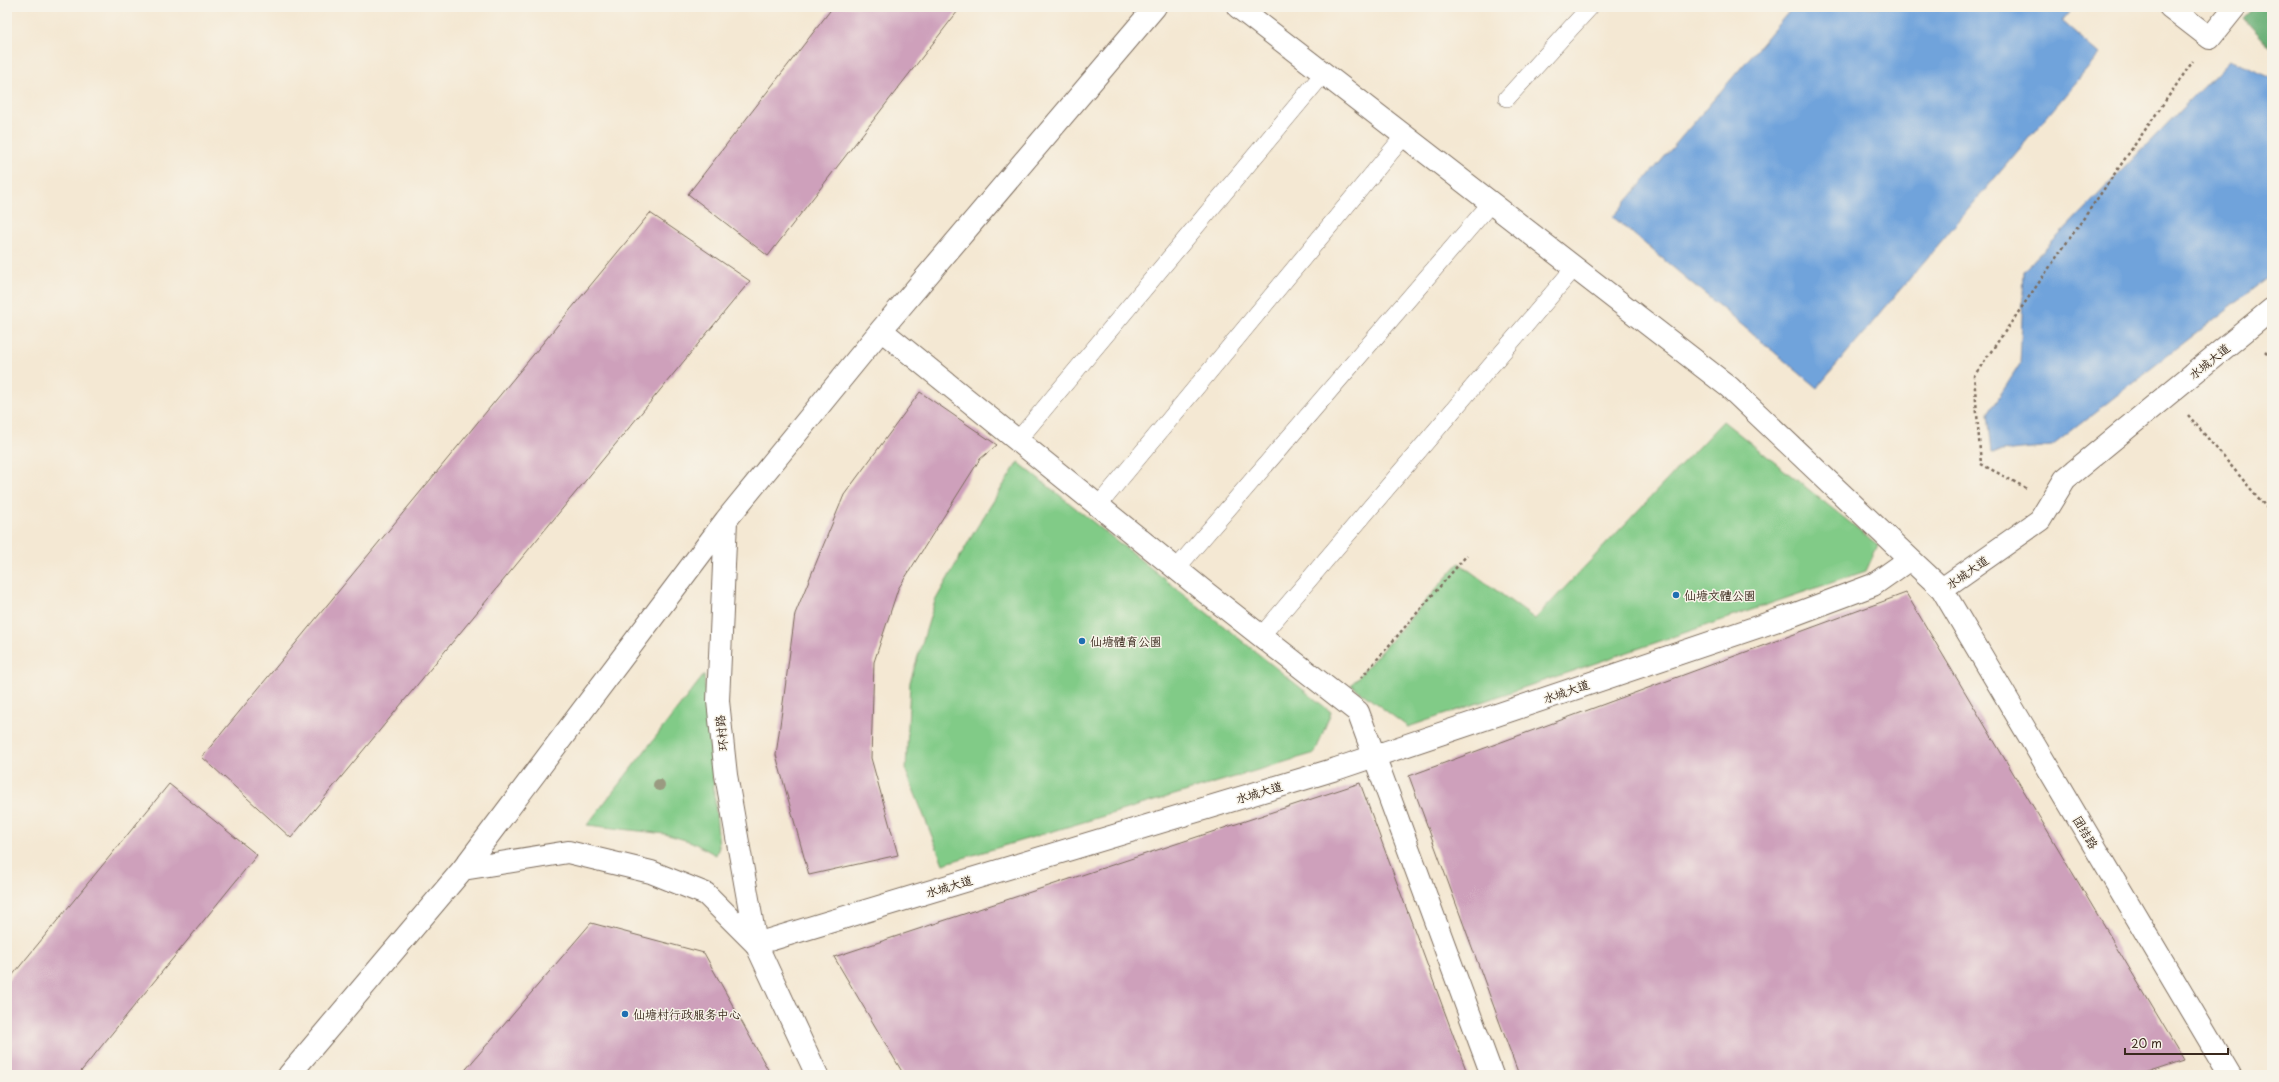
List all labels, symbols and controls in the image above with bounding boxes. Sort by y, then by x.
street label: 水城大道 [2185,339,2233,383]
street label: 水城大道 [1942,551,1992,593]
place label: 仙塘文體公園 [1684,586,1756,604]
marker: 仙塘文體公園 [1671,590,1681,600]
place label: 仙塘體育公園 [1090,632,1162,650]
marker: 仙塘體育公園 [1077,636,1087,646]
street label: 水城大道 [1540,675,1592,707]
street label: 环村路 [710,714,732,752]
street label: 水城大道 [1233,776,1285,808]
street label: 团结路 [2069,812,2103,852]
street label: 水城大道 [923,870,975,902]
place label: 仙塘村行政服务中心 [633,1005,741,1023]
marker: 仙塘村行政服务中心 [620,1009,630,1019]
scale bar [2125,1030,2228,1056]
text: 20 m [2131,1034,2162,1052]

